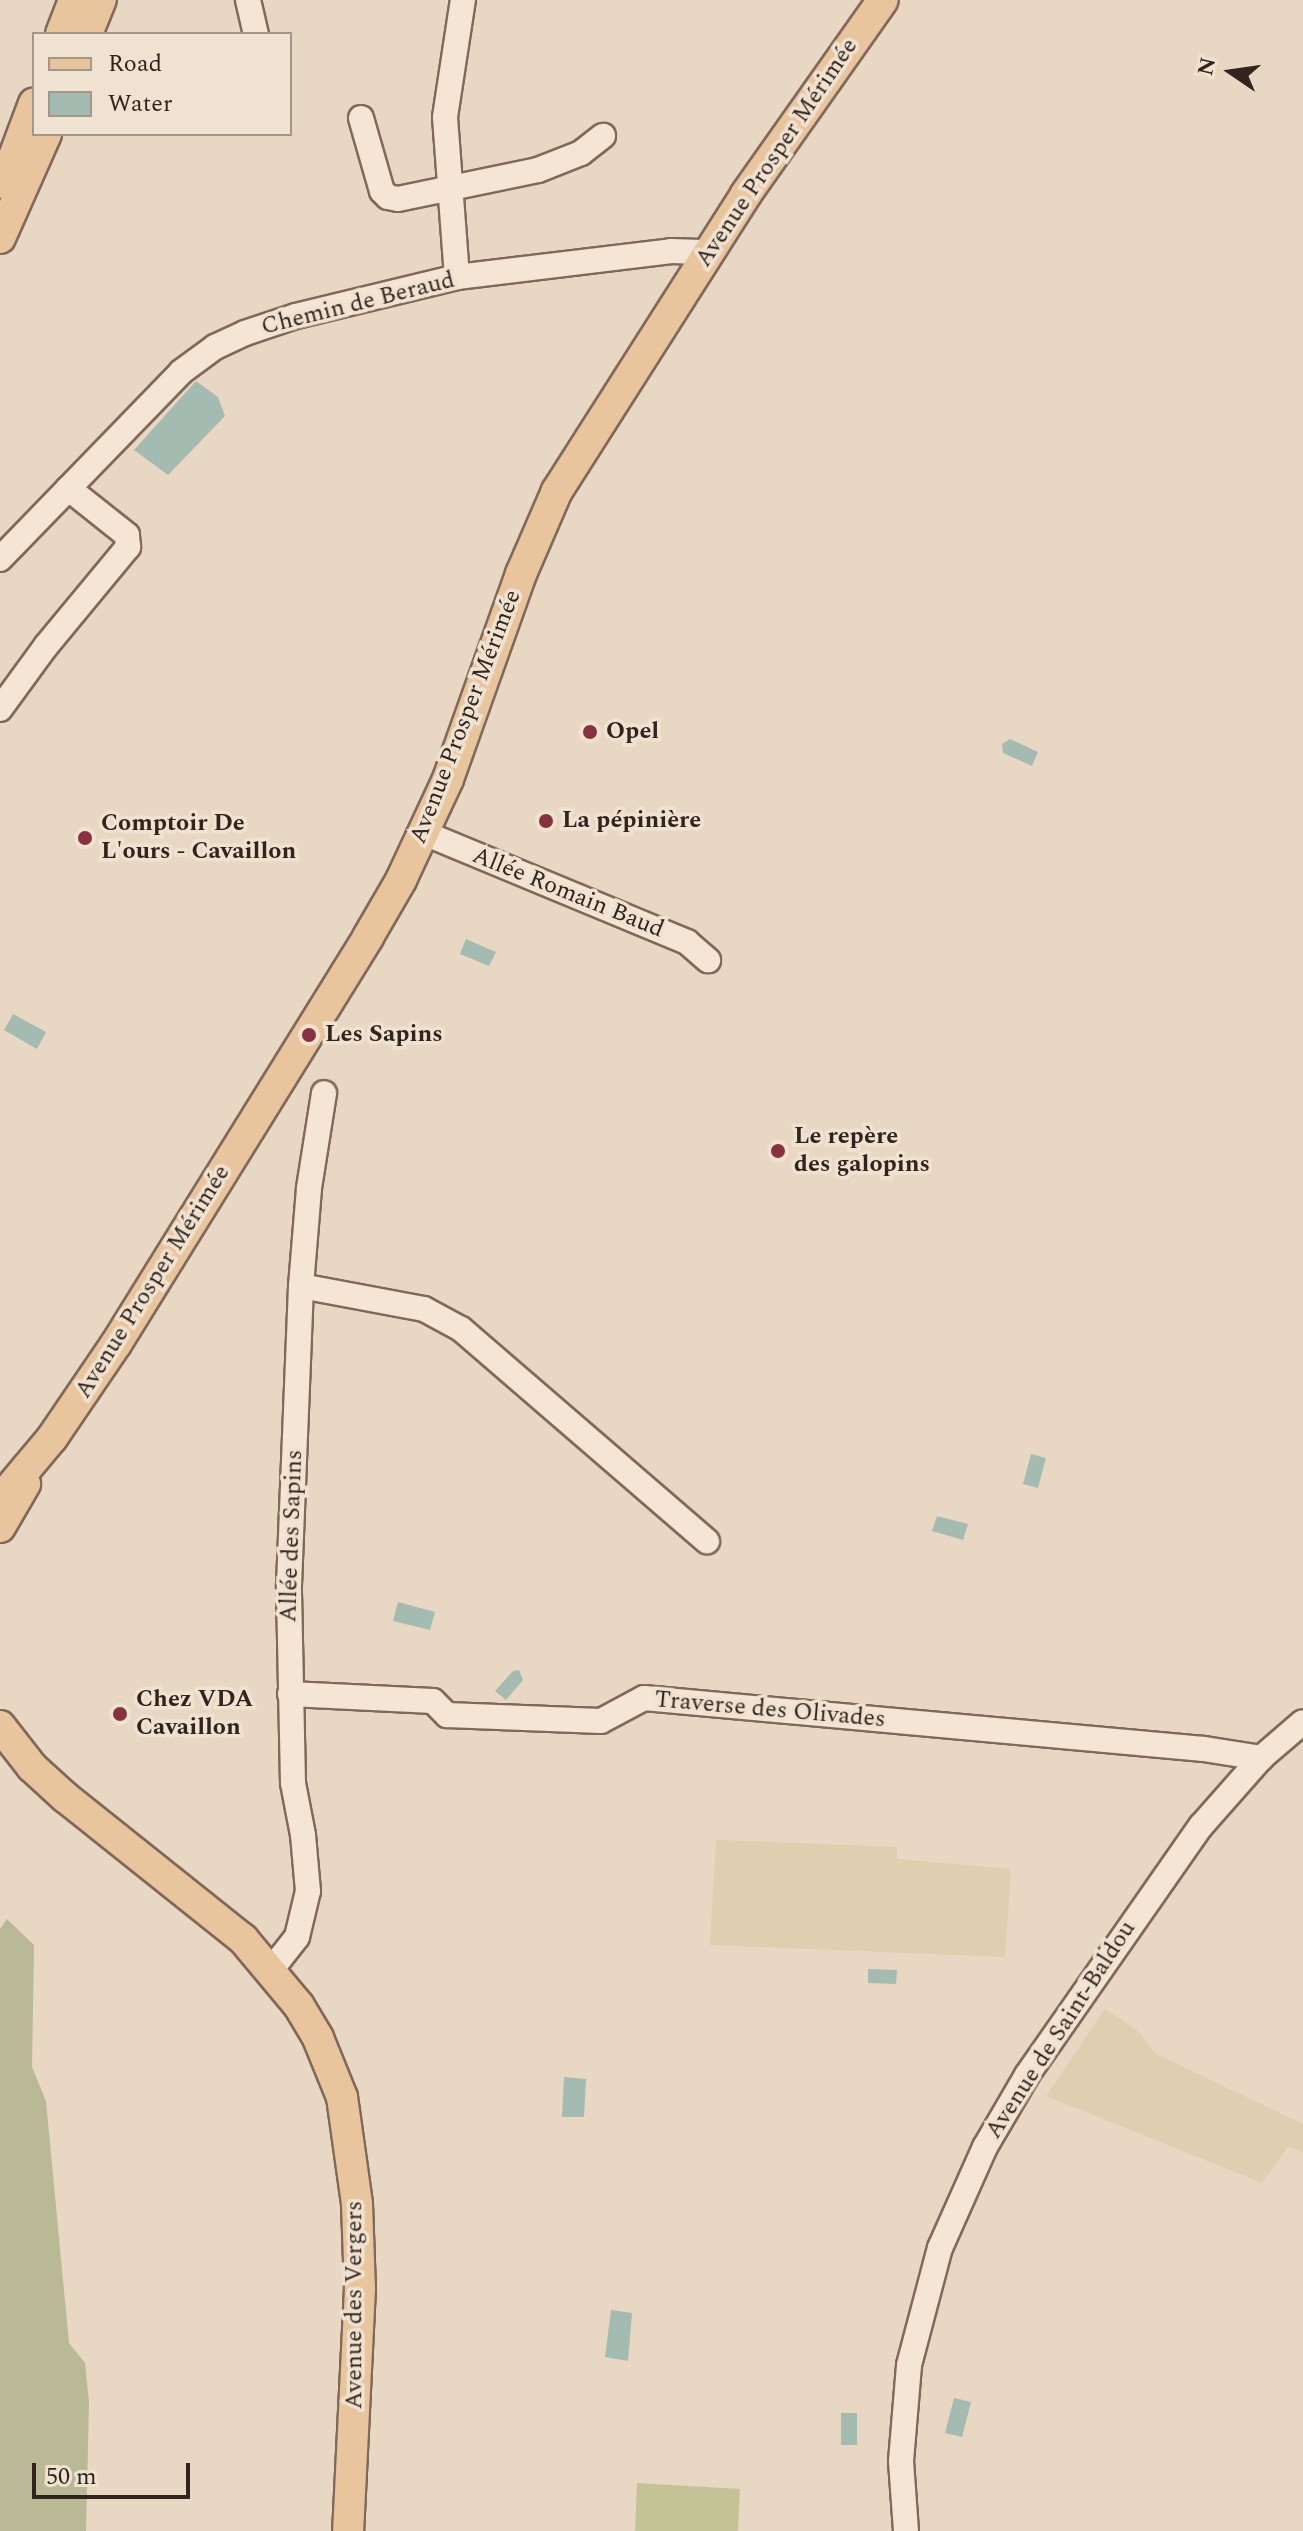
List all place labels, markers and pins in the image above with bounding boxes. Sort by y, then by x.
place label: Opel [606,718,659,746]
marker: Opel [581,723,599,741]
place label: La pépinière [562,807,701,835]
place label: Comptoir De L'ours - Cavaillon [101,810,296,866]
marker: La pépinière [537,812,555,830]
marker: Comptoir De L'ours - Cavaillon [76,829,94,847]
place label: Les Sapins [325,1021,443,1049]
marker: Les Sapins [300,1026,318,1044]
place label: Le repère des galopins [794,1123,930,1179]
marker: Le repère des galopins [769,1142,787,1160]
place label: Chez VDA Cavaillon [136,1686,253,1742]
marker: Chez VDA Cavaillon [111,1705,129,1723]

